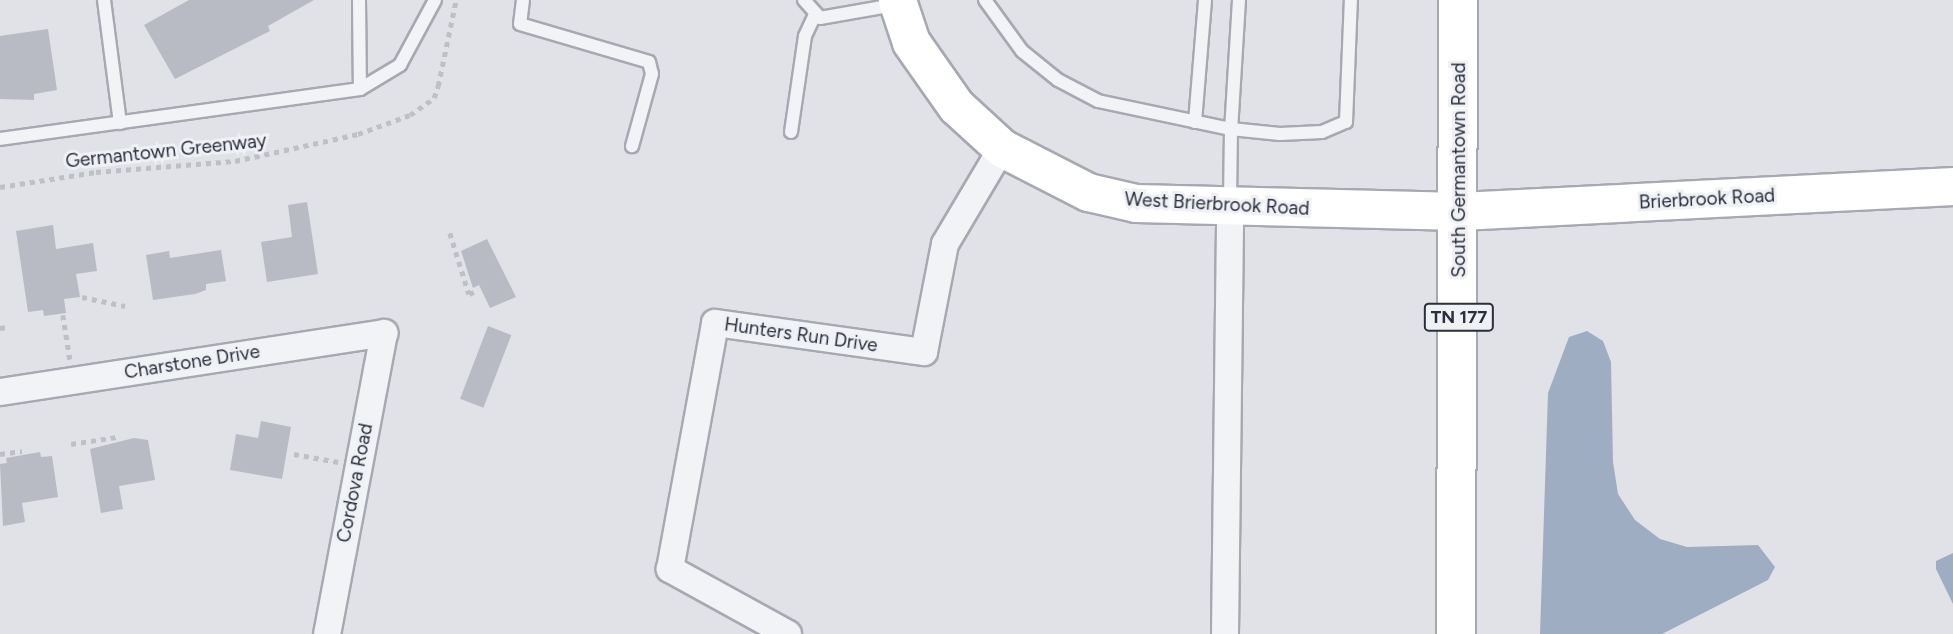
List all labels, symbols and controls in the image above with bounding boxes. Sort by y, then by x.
street label: South Germantown Road [1448,62,1470,278]
street label: Germantown Greenway [64,129,268,173]
street label: Brierbrook Road [1638,184,1776,214]
street label: West Brierbrook Road [1124,188,1310,220]
road number: TN 177 [1422,302,1496,332]
street label: Hunters Run Drive [723,313,879,357]
street label: Charstone Drive [123,340,261,384]
street label: Cordova Road [332,422,378,544]

